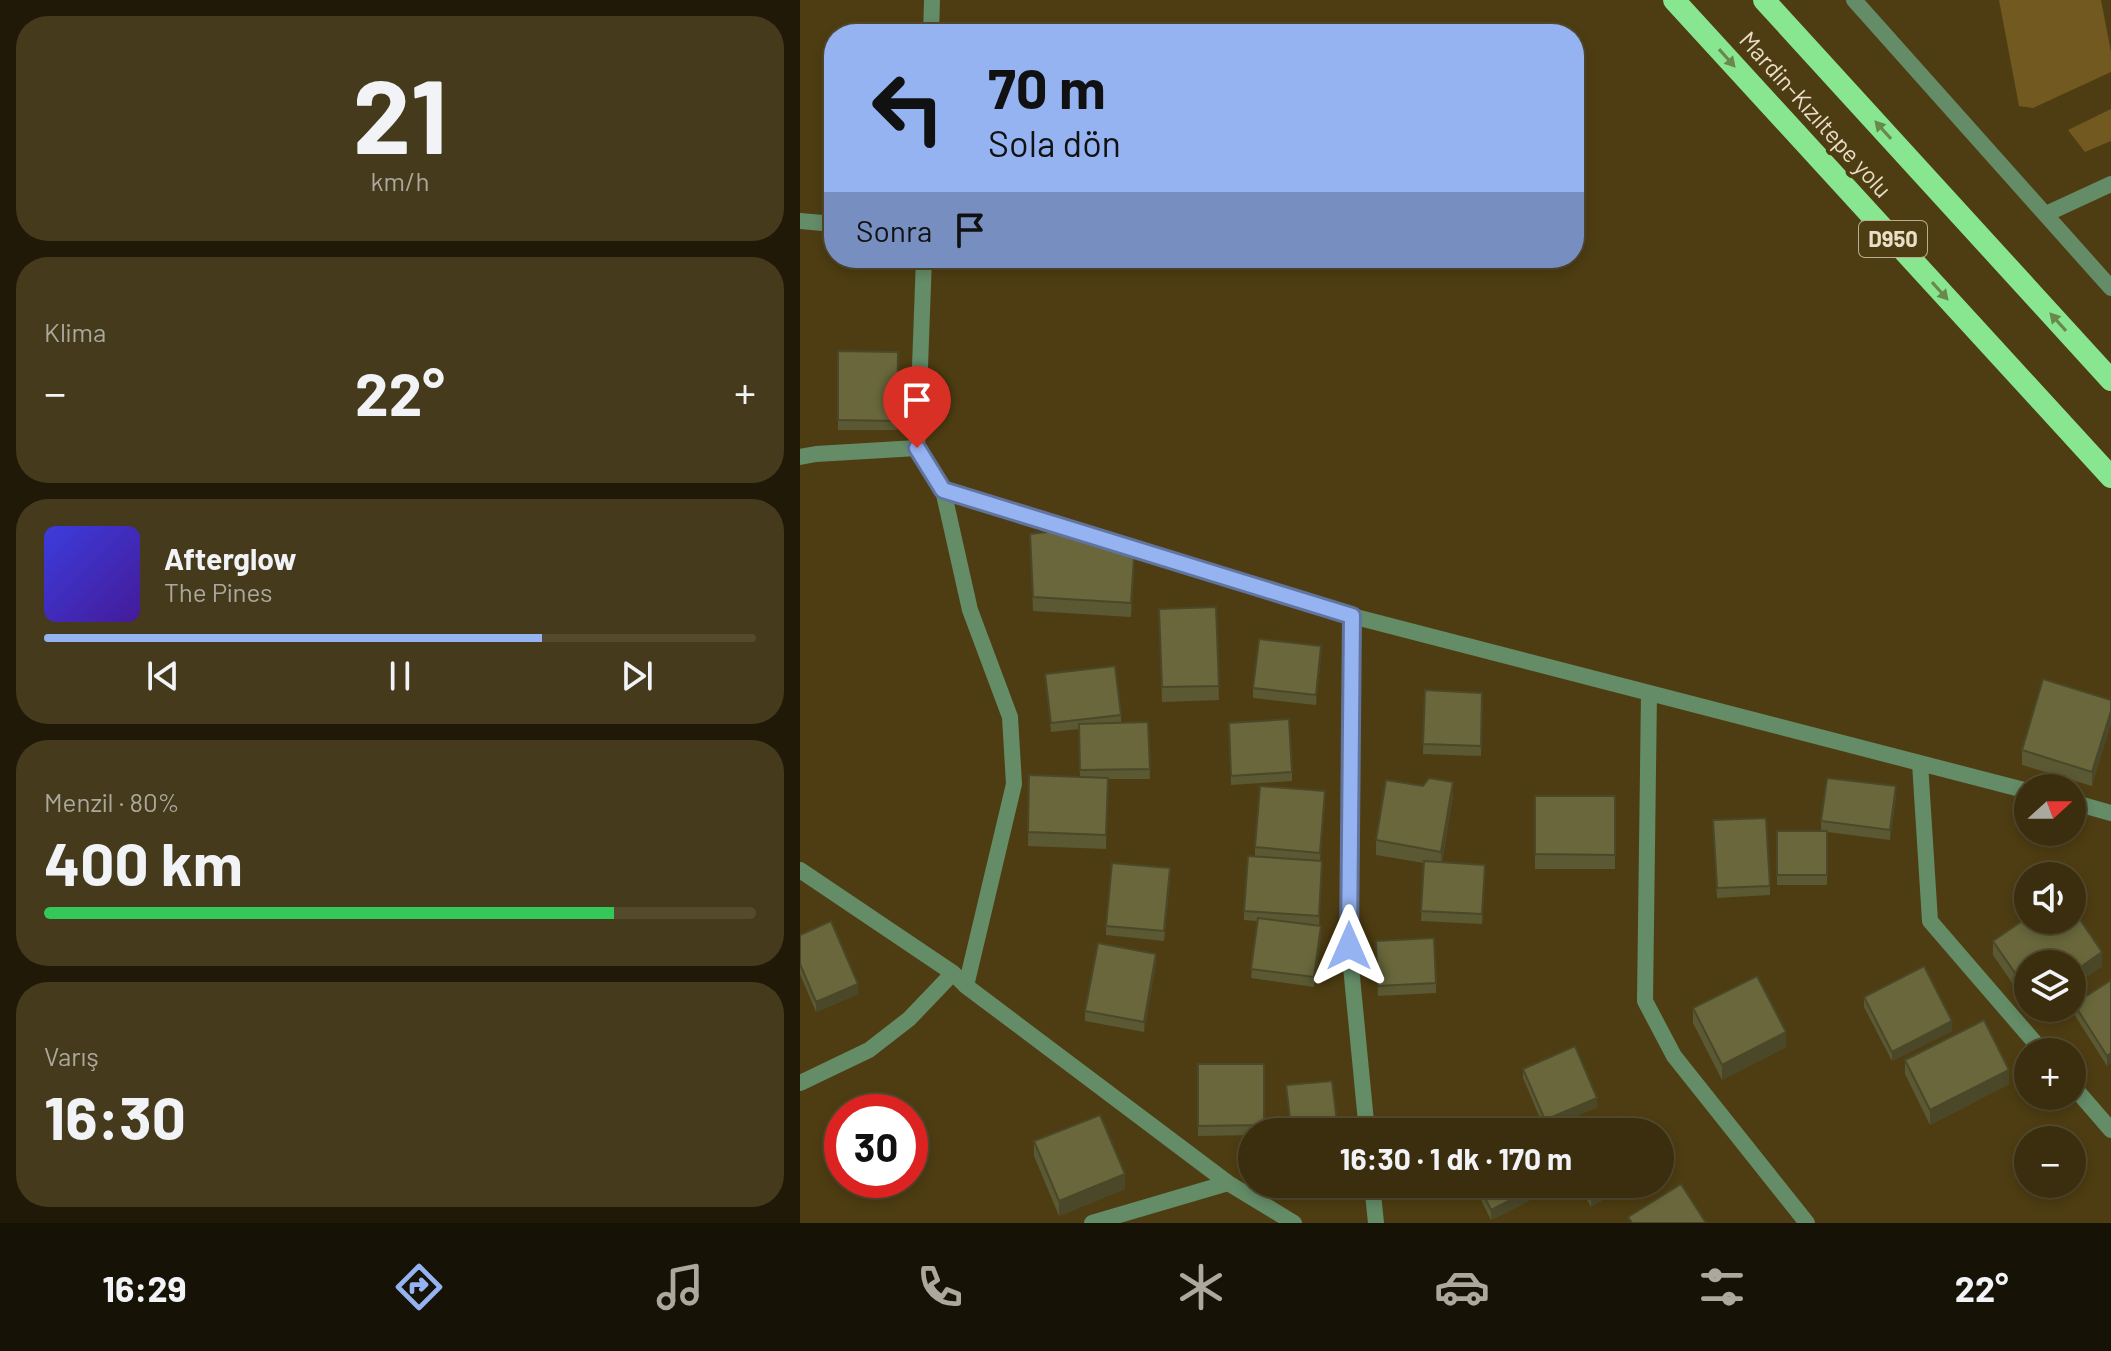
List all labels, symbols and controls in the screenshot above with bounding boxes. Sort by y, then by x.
street label: Mardin-Kızıltepe yolu [1734,25,1898,203]
one-way arrow [1718,47,1735,67]
text: 21 [353,50,447,175]
text: 70 m [988,53,1106,120]
icon: left [856,56,960,160]
text: Sola dön [988,121,1121,164]
one-way arrow [1875,121,1893,140]
text: km/h [371,165,429,196]
icon: arrive [948,208,992,252]
text: Sonra [856,212,932,248]
road number: D950 [1859,221,1927,257]
one-way arrow [1931,281,1949,300]
one-way arrow [2050,313,2068,332]
text: Klima [44,316,106,347]
text: 22° [355,356,445,428]
text: − [44,365,66,418]
text: + [734,365,756,418]
pin [883,366,951,448]
icon: arrive [895,378,939,422]
text: Afterglow [164,540,297,576]
text: The Pines [164,576,273,607]
icon: previous [141,654,185,698]
icon: pause [378,654,422,698]
icon: next [615,654,659,698]
north arrow [2014,774,2086,846]
map controls [2014,774,2086,1198]
text: Menzil · 80% [44,786,180,817]
text: 400 km [44,826,243,898]
button: sound [2014,862,2086,934]
position arrow [1307,904,1391,988]
button: layers [2014,950,2086,1022]
button: + [2014,1038,2086,1110]
text: Varış [44,1040,99,1071]
text: 16:30 [44,1080,186,1152]
speed limit sign: 30 [824,1094,928,1198]
button: − [2014,1126,2086,1198]
text: 16:30 · 1 dk · 170 m [1340,1140,1572,1176]
icon: directions [391,1259,447,1315]
icon: music [652,1259,708,1315]
icon: phone [912,1259,968,1315]
icon: climate [1173,1259,1229,1315]
icon: car [1434,1259,1490,1315]
icon: filters [1694,1259,1750,1315]
text: 16:29 [102,1266,187,1309]
text: 22° [1955,1266,2009,1309]

